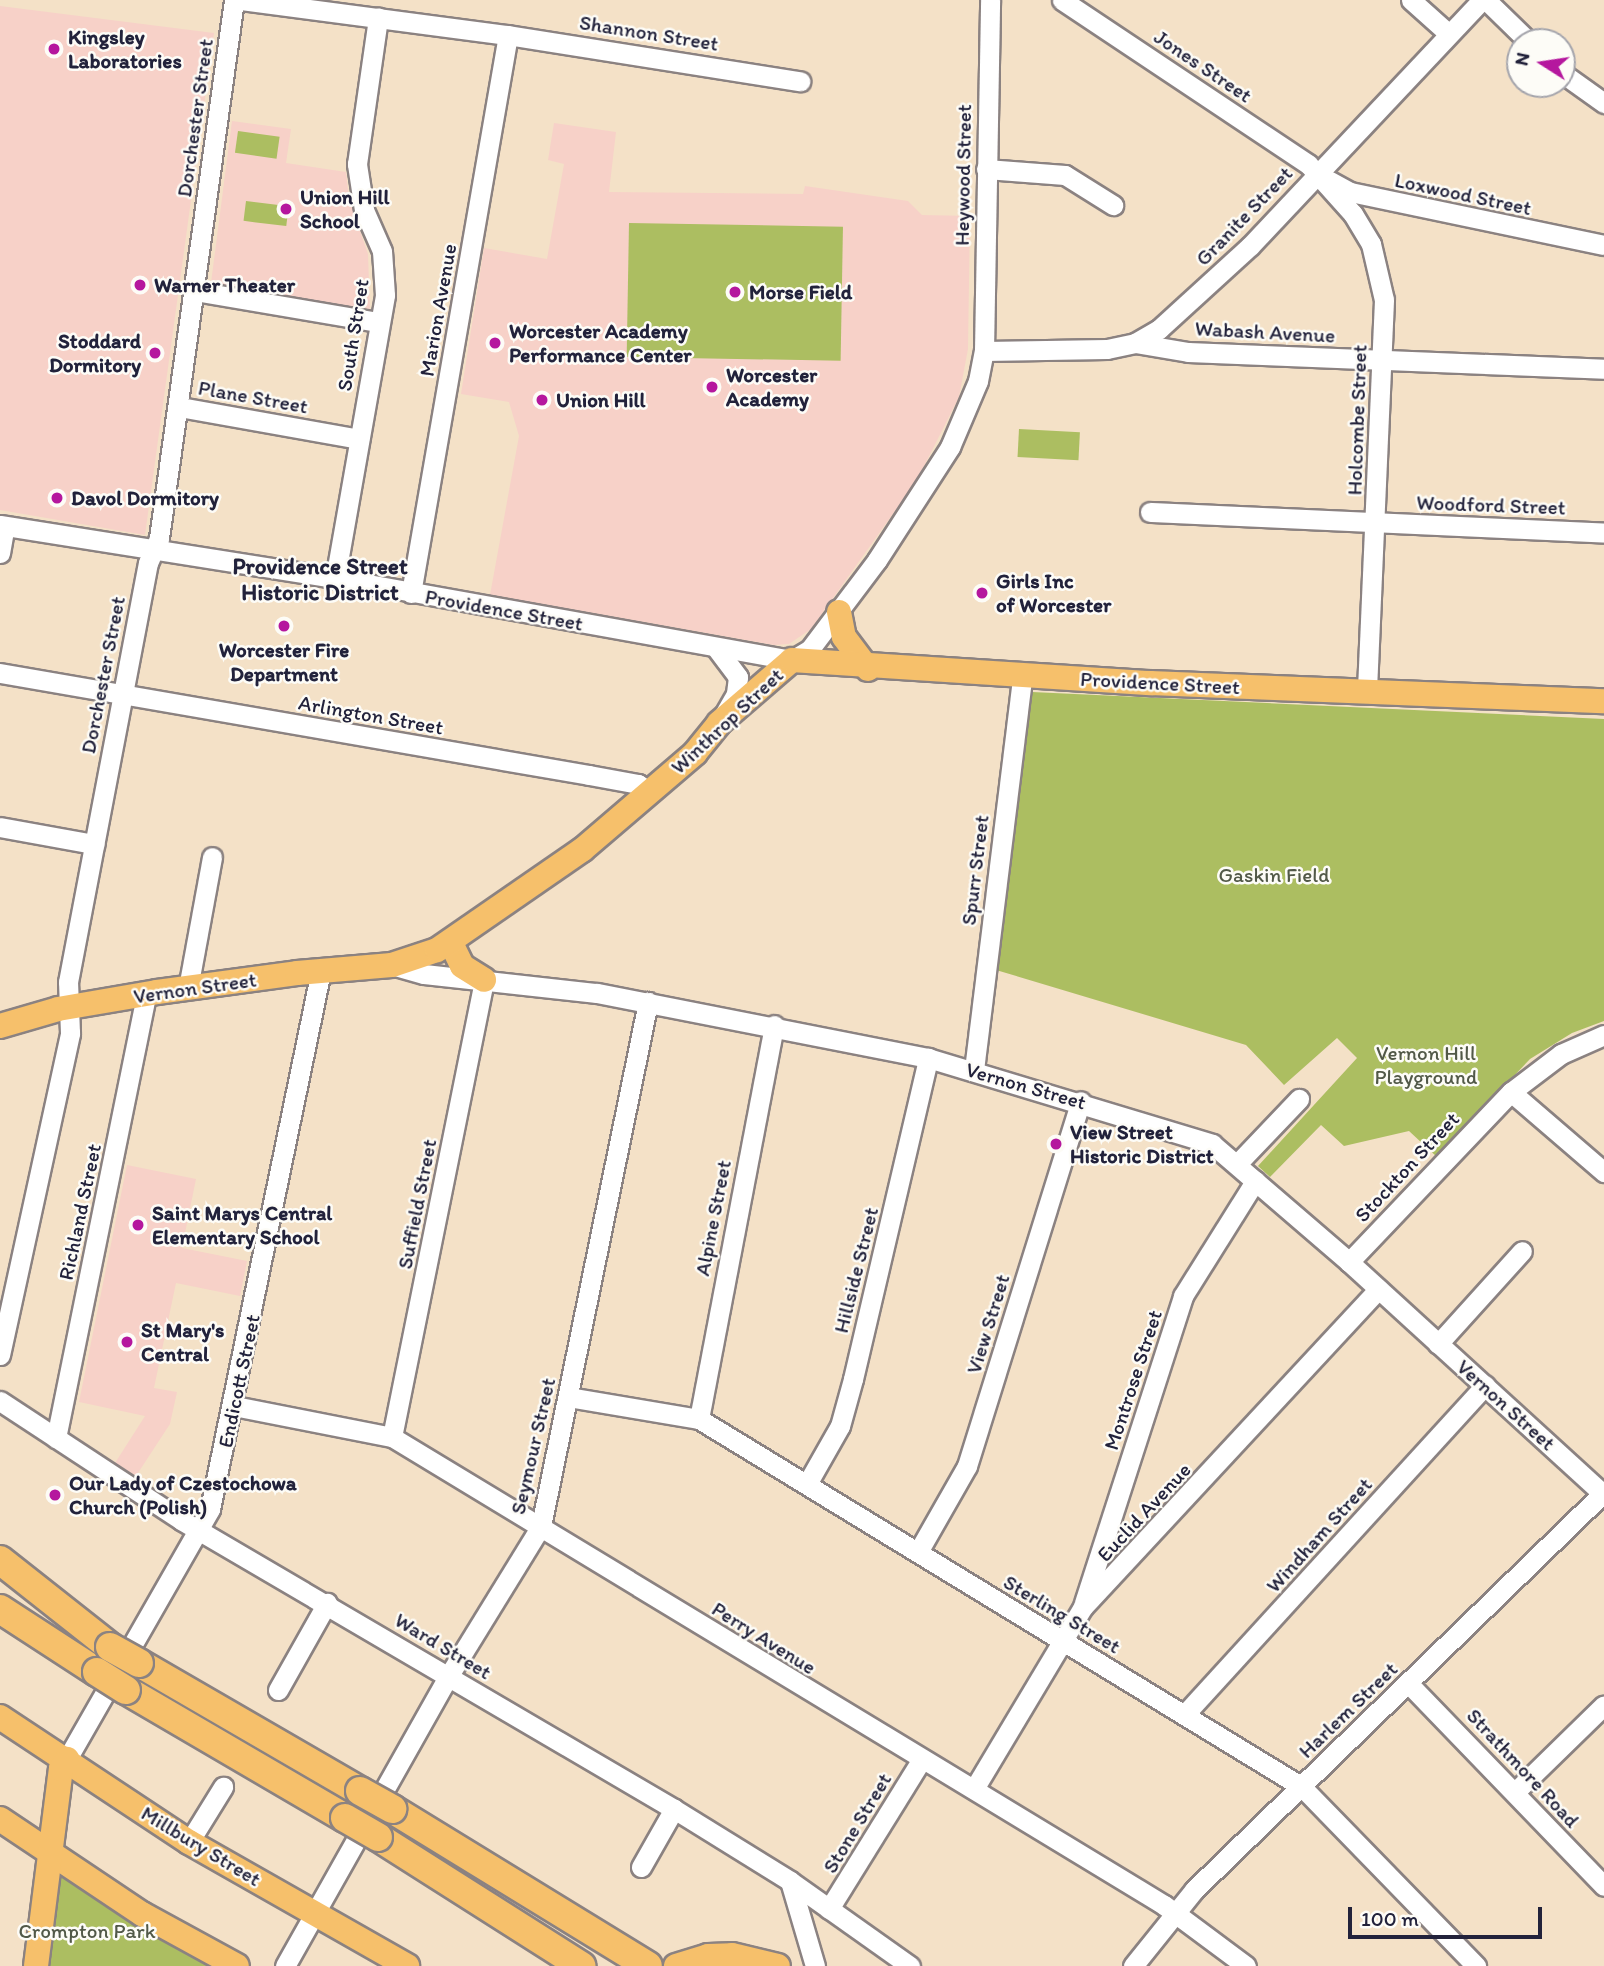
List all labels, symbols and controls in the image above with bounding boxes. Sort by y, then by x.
street label: Shannon Street [578,10,720,56]
place label: Kingsley Laboratories [68,24,182,74]
street label: Jones Street [1150,24,1256,108]
north arrow [1506,28,1576,98]
street label: Dorchester Street [171,37,219,199]
marker: Kingsley Laboratories [46,41,62,57]
text: N [1509,50,1535,68]
street label: Heywood Street [949,104,977,246]
street label: Granite Street [1190,161,1298,271]
street label: Loxwood Street [1392,167,1534,221]
place label: Union Hill School [300,184,390,234]
marker: Union Hill School [278,201,294,217]
street label: Marion Avenue [414,242,462,378]
place label: Warner Theater [154,272,294,298]
marker: Warner Theater [132,277,148,293]
street label: South Street [332,277,374,393]
place label: Morse Field [749,279,852,305]
marker: Morse Field [727,284,743,300]
street label: Wabash Avenue [1194,316,1336,348]
place label: Worcester Academy Performance Center [509,318,692,368]
place label: Stoddard Dormitory [49,328,141,378]
marker: Worcester Academy Performance Center [487,335,503,351]
street label: Holcombe Street [1342,344,1372,496]
marker: Stoddard Dormitory [147,345,163,361]
place label: Worcester Academy [726,362,817,412]
street label: Plane Street [197,375,309,419]
marker: Worcester Academy [704,379,720,395]
place label: Union Hill [556,387,646,413]
marker: Union Hill [534,392,550,408]
place label: Davol Dormitory [71,485,219,511]
marker: Davol Dormitory [49,490,65,506]
street label: Woodford Street [1416,490,1566,520]
district label: Providence Street Historic District [233,552,407,606]
place label: Girls Inc of Worcester [996,568,1111,618]
street label: Providence Street [423,584,585,636]
marker: Girls Inc of Worcester [974,585,990,601]
street label: Dorchester Street [75,594,131,756]
marker: Worcester Fire Department [276,618,292,634]
place label: Worcester Fire Department [219,637,349,687]
street label: Winthrop Street [666,663,788,779]
street label: Providence Street [1080,666,1240,700]
street label: Arlington Street [297,690,445,740]
street label: Spurr Street [956,813,994,927]
park label: Gaskin Field [1219,862,1329,888]
street label: Vernon Street [132,967,258,1009]
park label: Vernon Hill Playground [1375,1040,1477,1090]
street label: Vernon Street [963,1057,1089,1115]
street label: Stockton Street [1350,1107,1464,1227]
place label: View Street Historic District [1070,1119,1214,1169]
marker: View Street Historic District [1048,1136,1064,1152]
street label: Suffield Street [392,1137,442,1271]
street label: Richland Street [53,1142,107,1282]
street label: Alpine Street [689,1158,737,1278]
place label: Saint Marys Central Elementary School [152,1200,332,1250]
street label: Hillside Street [828,1205,884,1335]
marker: Saint Marys Central Elementary School [130,1217,146,1233]
street label: View Street [961,1271,1015,1377]
street label: Montrose Street [1099,1307,1167,1453]
street label: Endicott Street [213,1312,265,1450]
place label: St Mary's Central [141,1317,224,1367]
marker: St Mary's Central [119,1334,135,1350]
street label: Vernon Street [1452,1354,1560,1456]
street label: Seymour Street [505,1375,561,1517]
street label: Euclid Avenue [1092,1457,1196,1567]
place label: Our Lady of Czestochowa Church (Polish) [69,1470,298,1520]
street label: Windham Street [1261,1472,1377,1598]
marker: Our Lady of Czestochowa Church (Polish) [47,1487,63,1503]
street label: Sterling Street [999,1569,1125,1659]
street label: Perry Avenue [707,1596,821,1680]
street label: Ward Street [390,1607,496,1685]
street label: Harlem Street [1293,1657,1403,1763]
street label: Strathmore Road [1461,1703,1585,1833]
street label: Stone Street [817,1769,897,1877]
street label: Millbury Street [137,1801,265,1891]
scale bar [1352,1892,1546,1936]
text: 100 m [1361,1906,1419,1931]
park label: Crompton Park [19,1918,155,1944]

